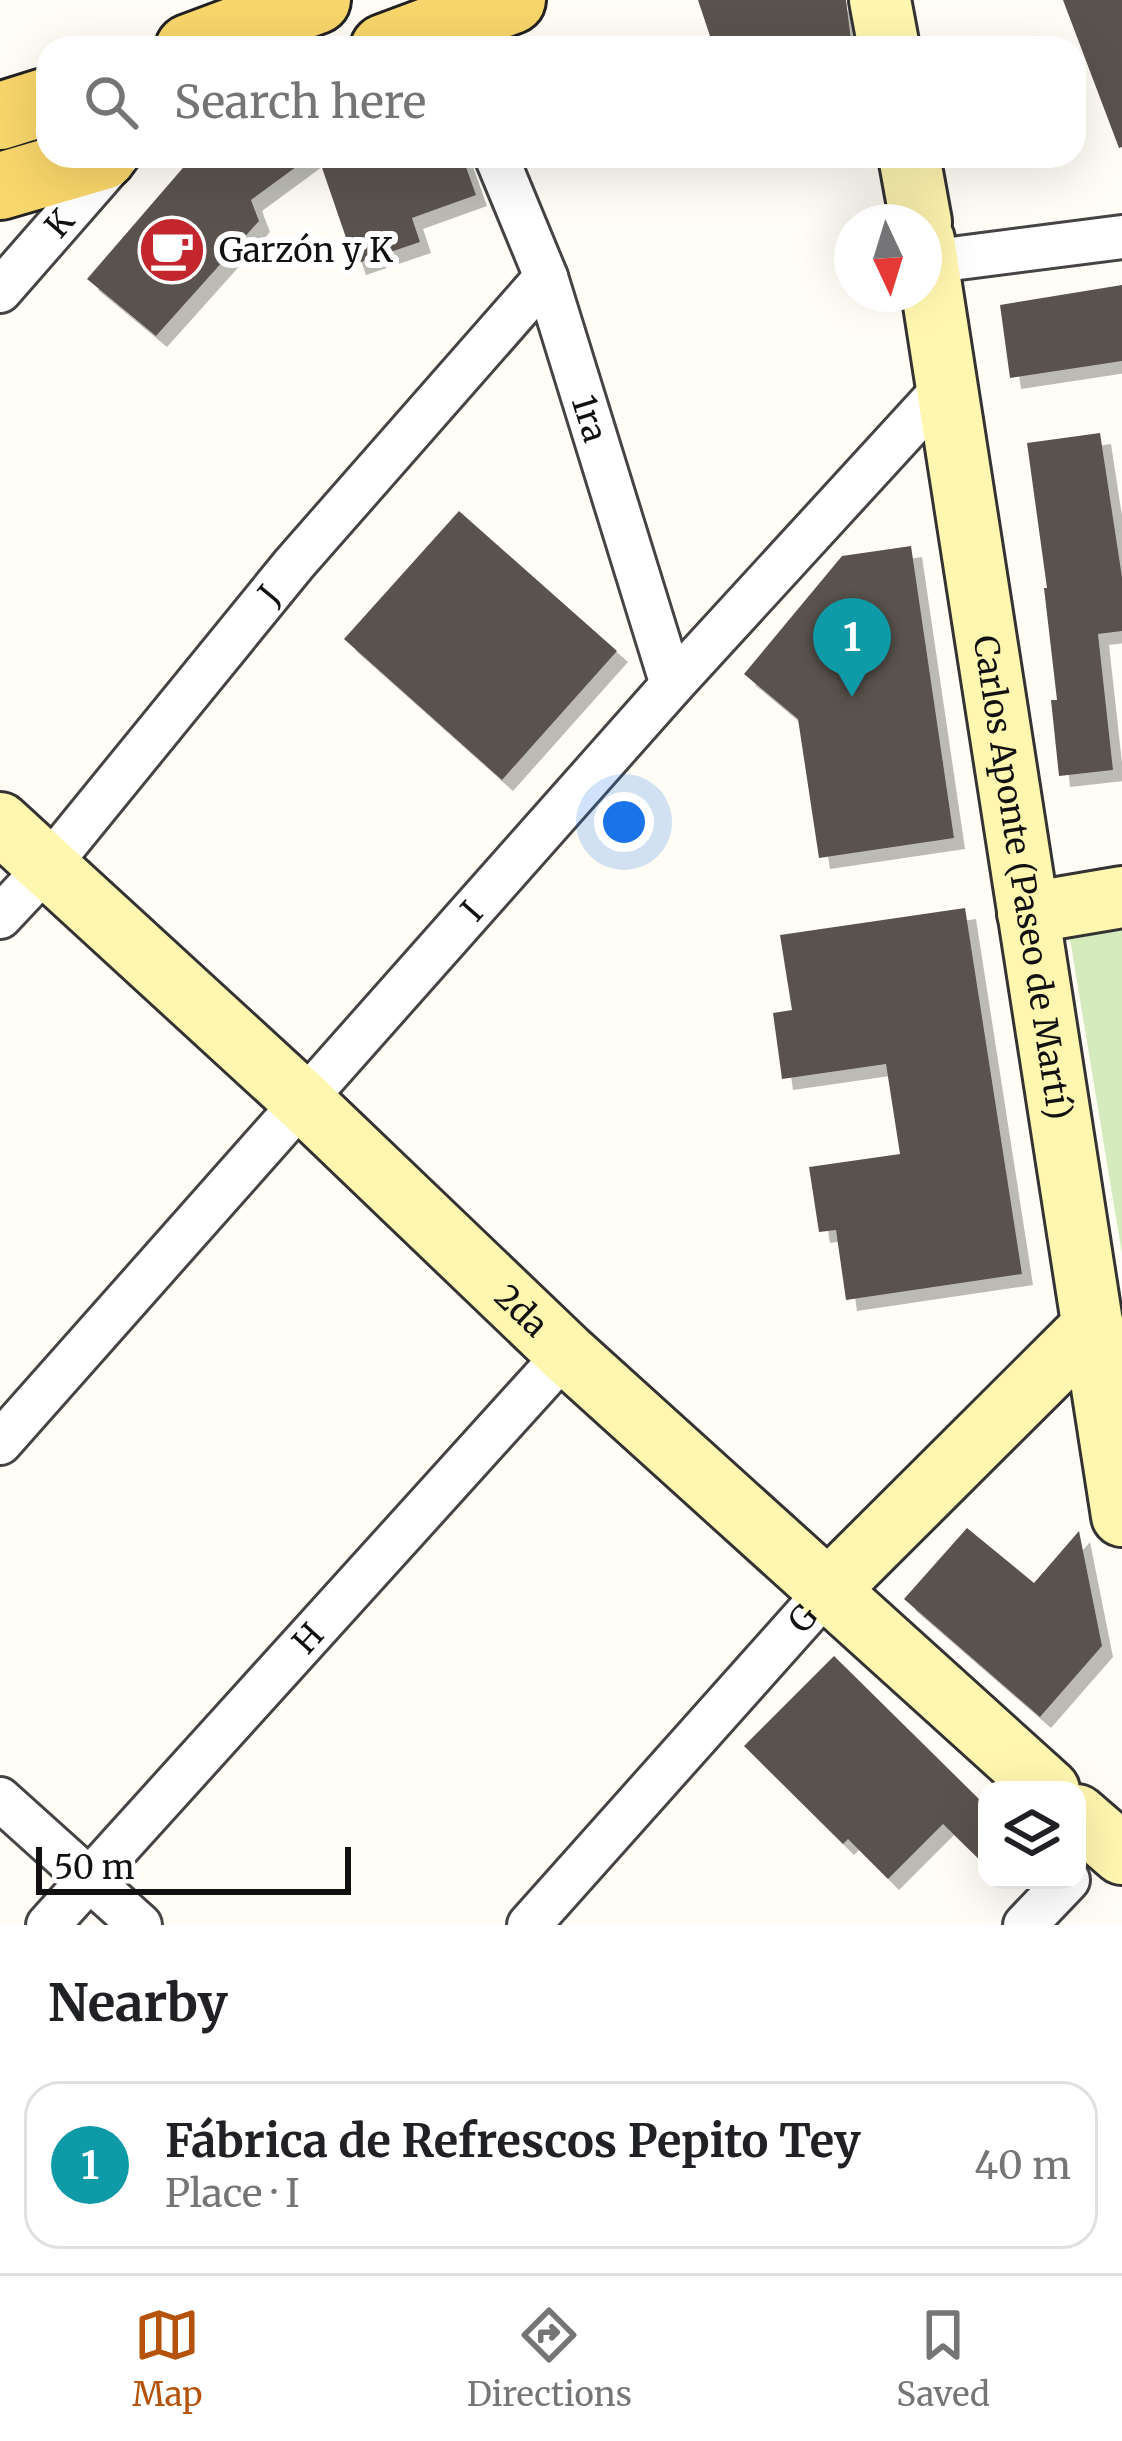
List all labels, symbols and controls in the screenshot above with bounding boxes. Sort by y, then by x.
search box [36,36,1086,168]
icon: search [78,69,144,135]
text: Search here [174,74,426,130]
street label: K [36,201,83,246]
north arrow [834,204,942,312]
cafe icon: Garzón y K [137,215,207,285]
place label: Garzón y K [219,230,393,271]
street label: 1ra [563,390,616,447]
street label: J [249,577,289,613]
pin: 1 [813,598,891,697]
street label: Carlos Aponte (Paseo de Martí) [965,633,1080,1122]
your location [594,792,654,852]
street label: I [453,893,491,930]
street label: 2da [486,1276,556,1346]
street label: G [780,1596,826,1641]
street label: H [284,1615,332,1662]
map controls [978,1781,1086,1889]
button: layers [978,1781,1086,1889]
scale bar [36,1841,351,1894]
text: 50 m [54,1847,135,1888]
text: Nearby [48,1971,228,2035]
text: Fábrica de Refrescos Pepito Tey [165,2113,861,2169]
text: 1 [81,2141,99,2190]
text: 40 m [974,2141,1071,2190]
text: Place · I [165,2169,300,2218]
tab: Map [132,2302,203,2415]
tab: Directions [467,2302,632,2415]
tab: Saved [896,2302,990,2415]

